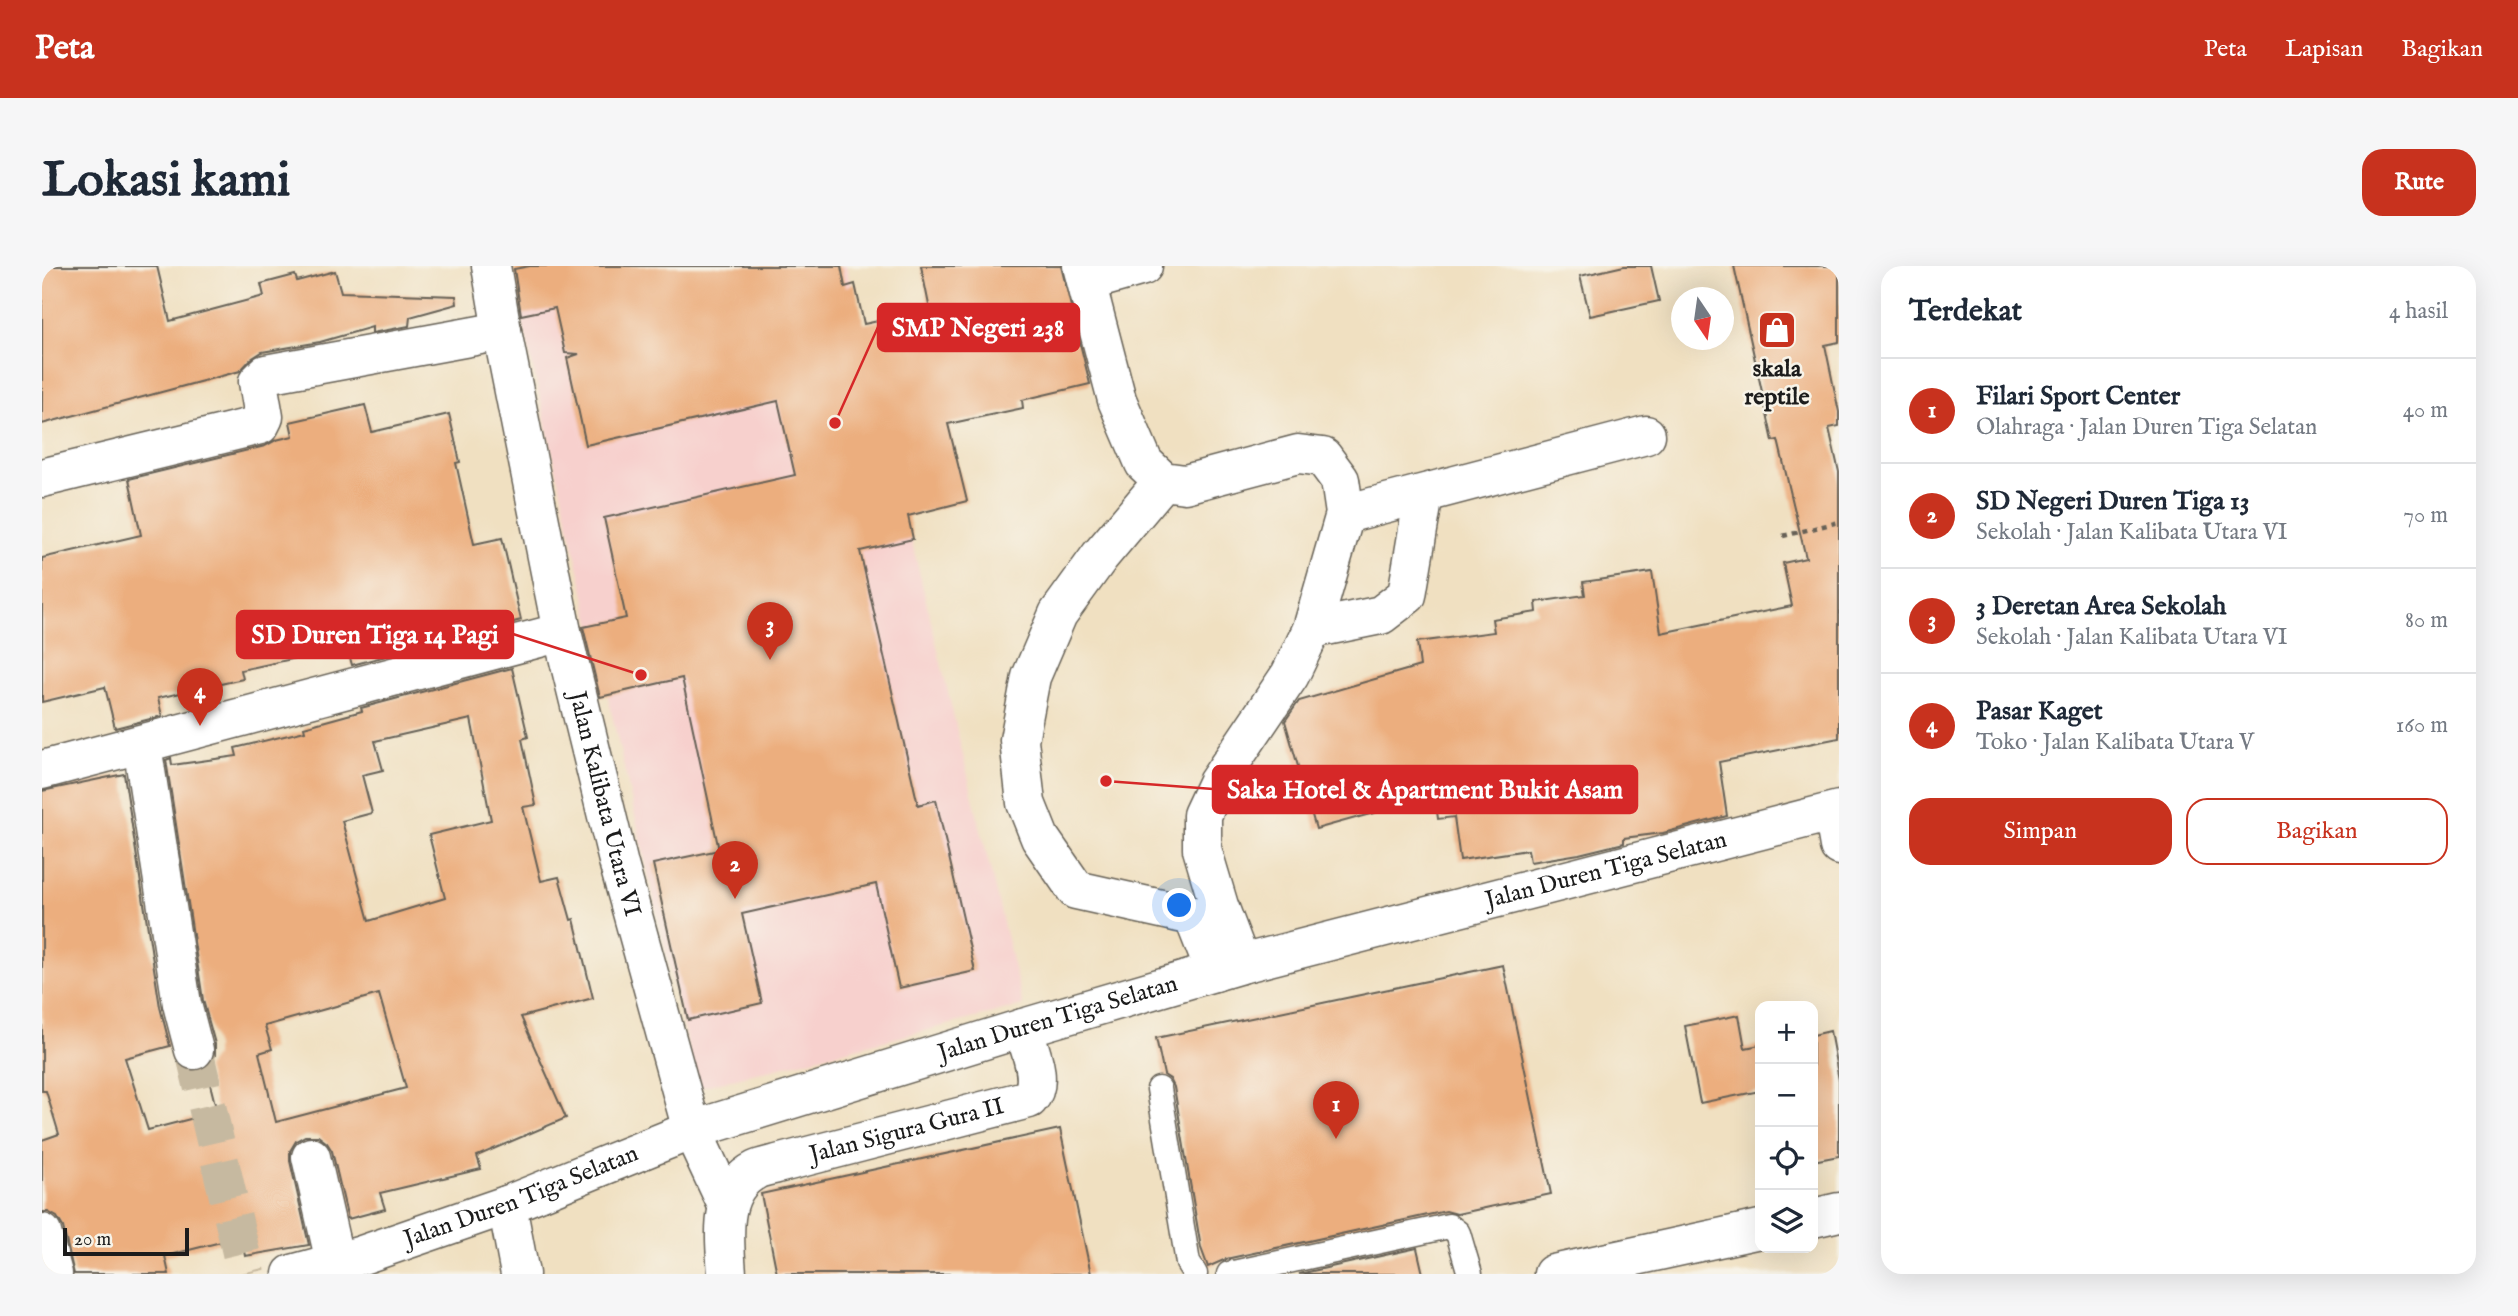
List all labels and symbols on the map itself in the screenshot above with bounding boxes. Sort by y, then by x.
north arrow [1671,287,1734,350]
callout: SMP Negeri 238 [878,304,1079,351]
shop icon: skala reptile [1756,309,1798,351]
text: SMP Negeri 238 [892,312,1064,345]
place label: skala reptile [1745,354,1809,413]
pin: 3 [747,602,793,660]
callout: SD Duren Tiga 14 Pagi [237,611,513,658]
text: SD Duren Tiga 14 Pagi [251,619,499,652]
pin: 4 [177,668,223,726]
street label: Jalan Kalibata Utara VI [561,685,648,920]
callout: Saka Hotel & Apartment Bukit Asam [1213,766,1637,813]
text: Saka Hotel & Apartment Bukit Asam [1227,774,1623,807]
street label: Jalan Duren Tiga Selatan [1479,824,1730,917]
pin: 2 [712,841,758,899]
your location [1162,888,1196,922]
street label: Jalan Duren Tiga Selatan [931,968,1181,1070]
pin: 1 [1313,1081,1359,1139]
street label: Jalan Sigura Gura II [803,1091,1007,1171]
street label: Jalan Duren Tiga Selatan [397,1138,643,1256]
scale bar [63,1225,189,1257]

